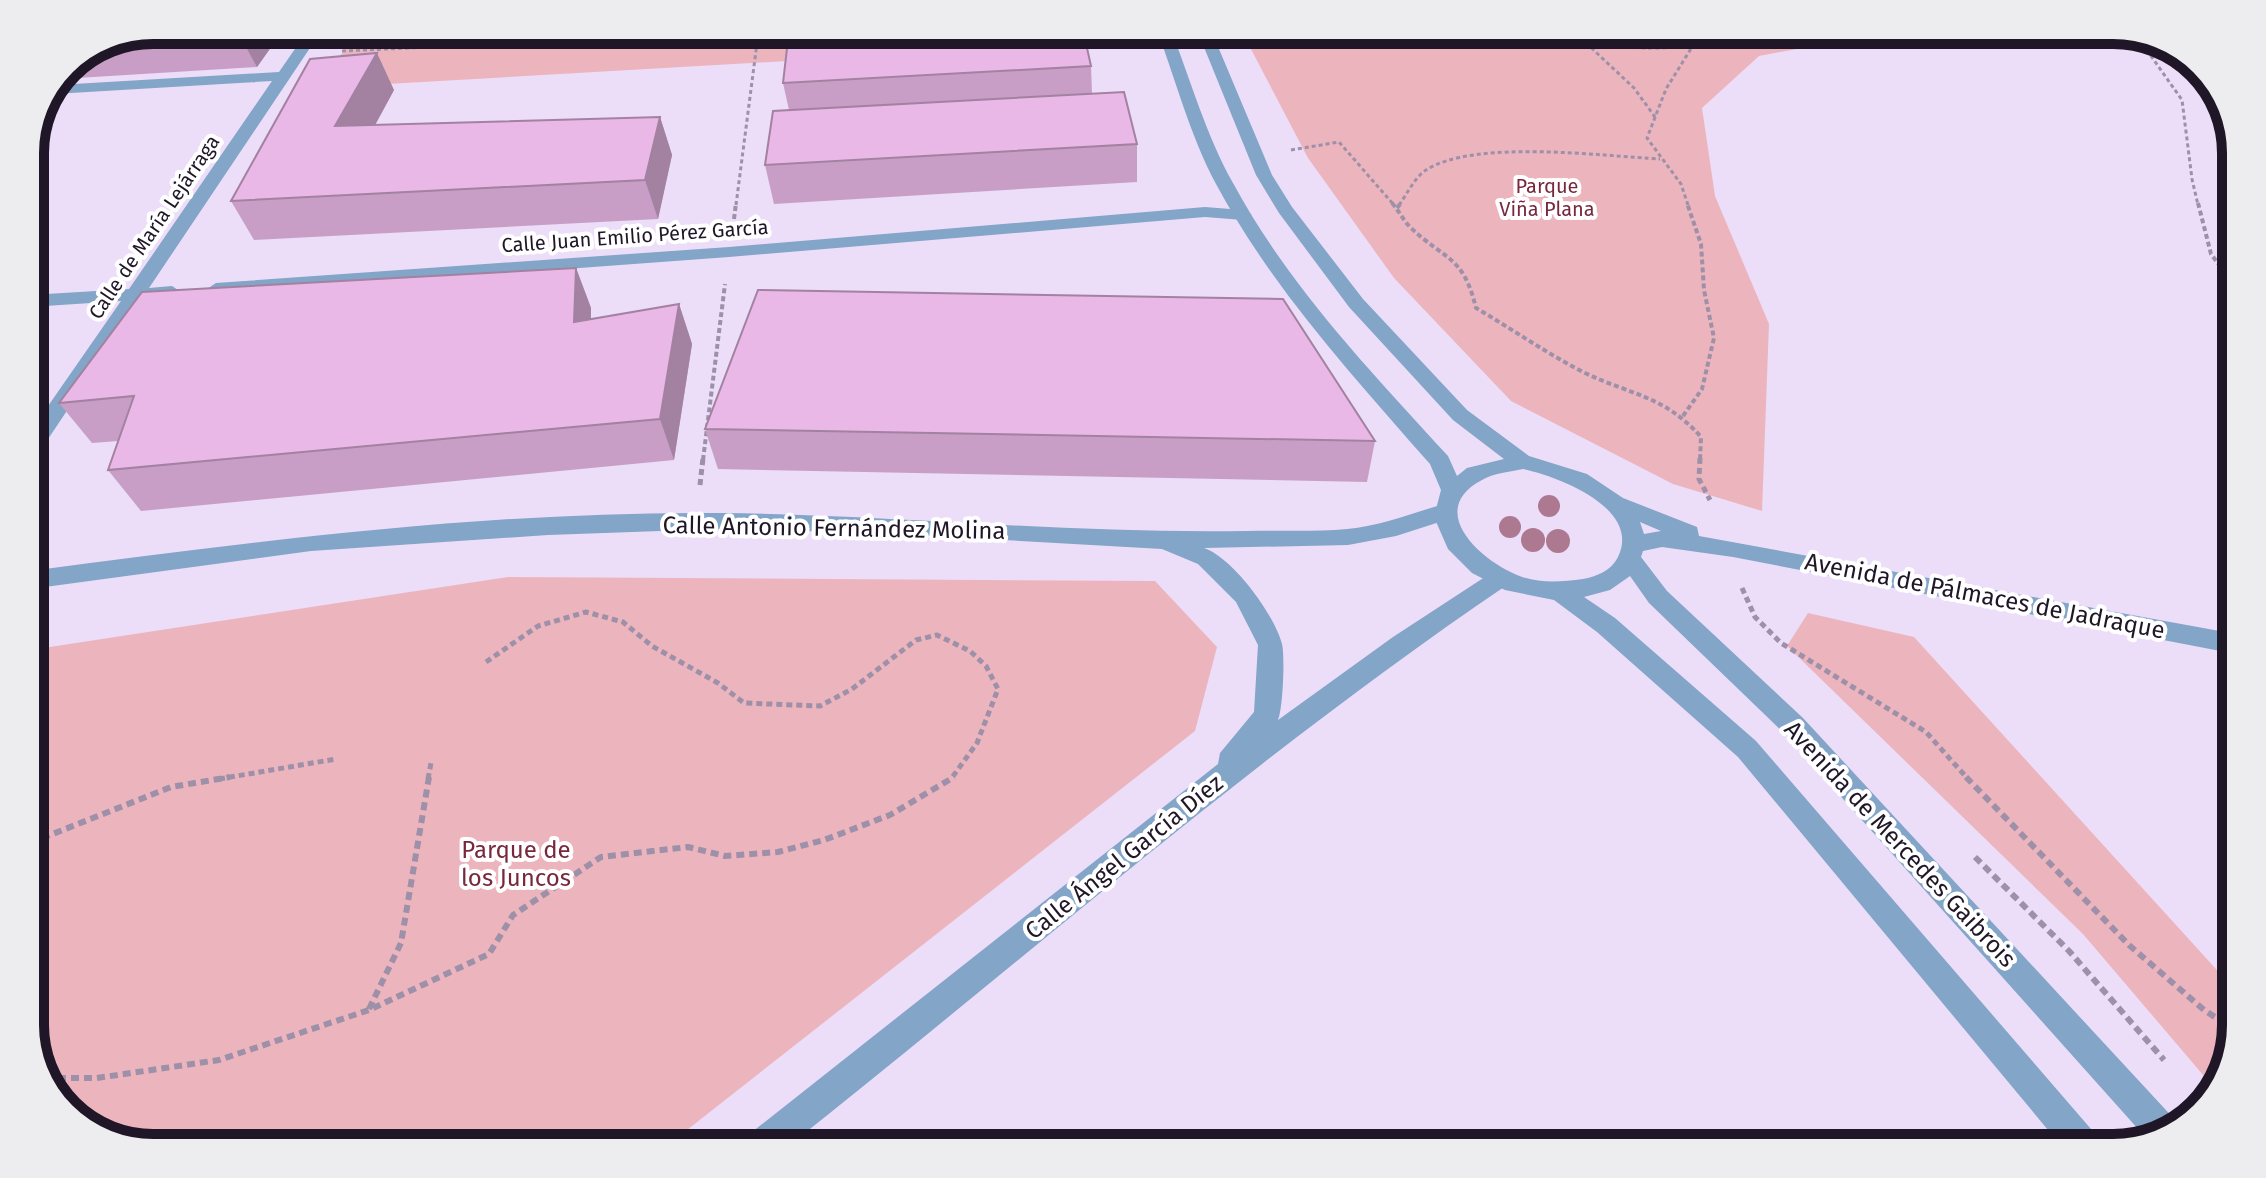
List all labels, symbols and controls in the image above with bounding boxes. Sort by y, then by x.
street label: Calle de María Lejárraga [83,130,225,324]
park label: Parque Viña Plana [1499,174,1595,221]
street label: Calle Juan Emilio Pérez García [501,215,769,257]
street label: Calle Antonio Fernández Molina [662,511,1006,545]
street label: Avenida de Pálmaces de Jadraque [1803,547,2167,645]
street label: Avenida de Mercedes Gaibrois [1779,715,2021,973]
street label: Calle Ángel García Díez [1019,768,1228,945]
park label: Parque de los Juncos [461,836,571,892]

